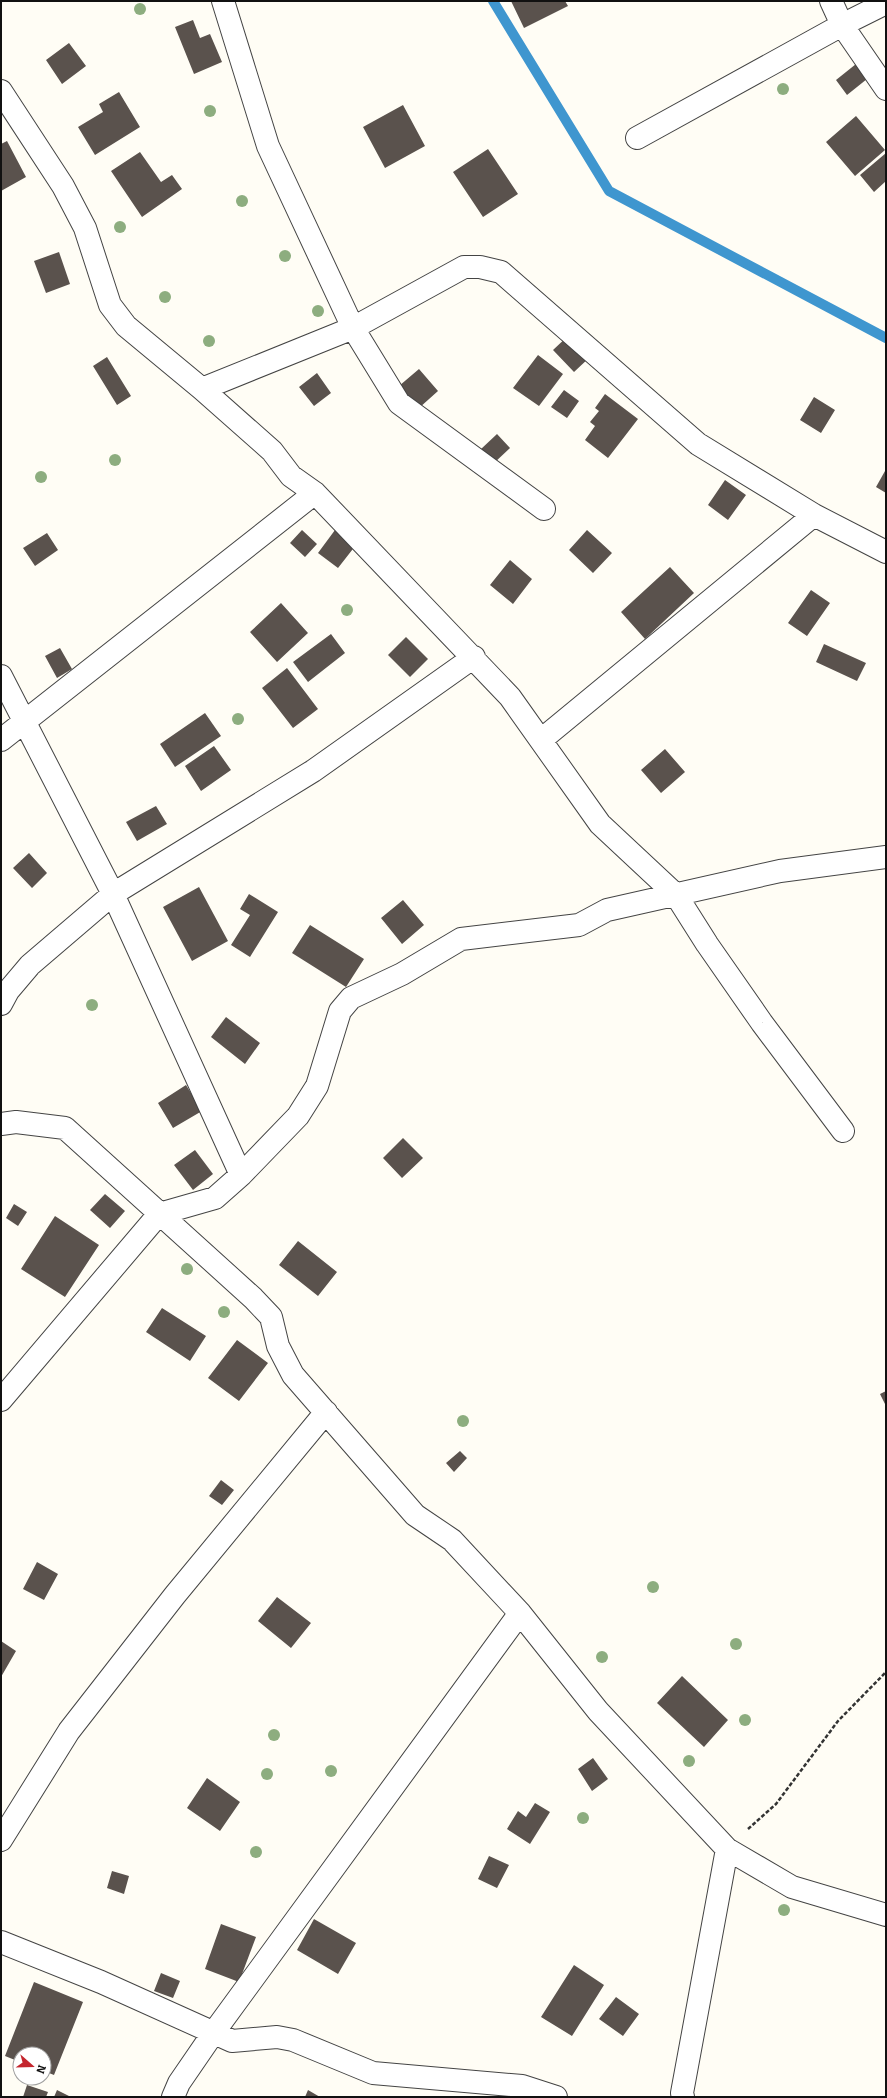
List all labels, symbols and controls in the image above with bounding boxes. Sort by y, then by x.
north arrow [12,2046,52,2086]
text: N [33,2063,48,2076]

